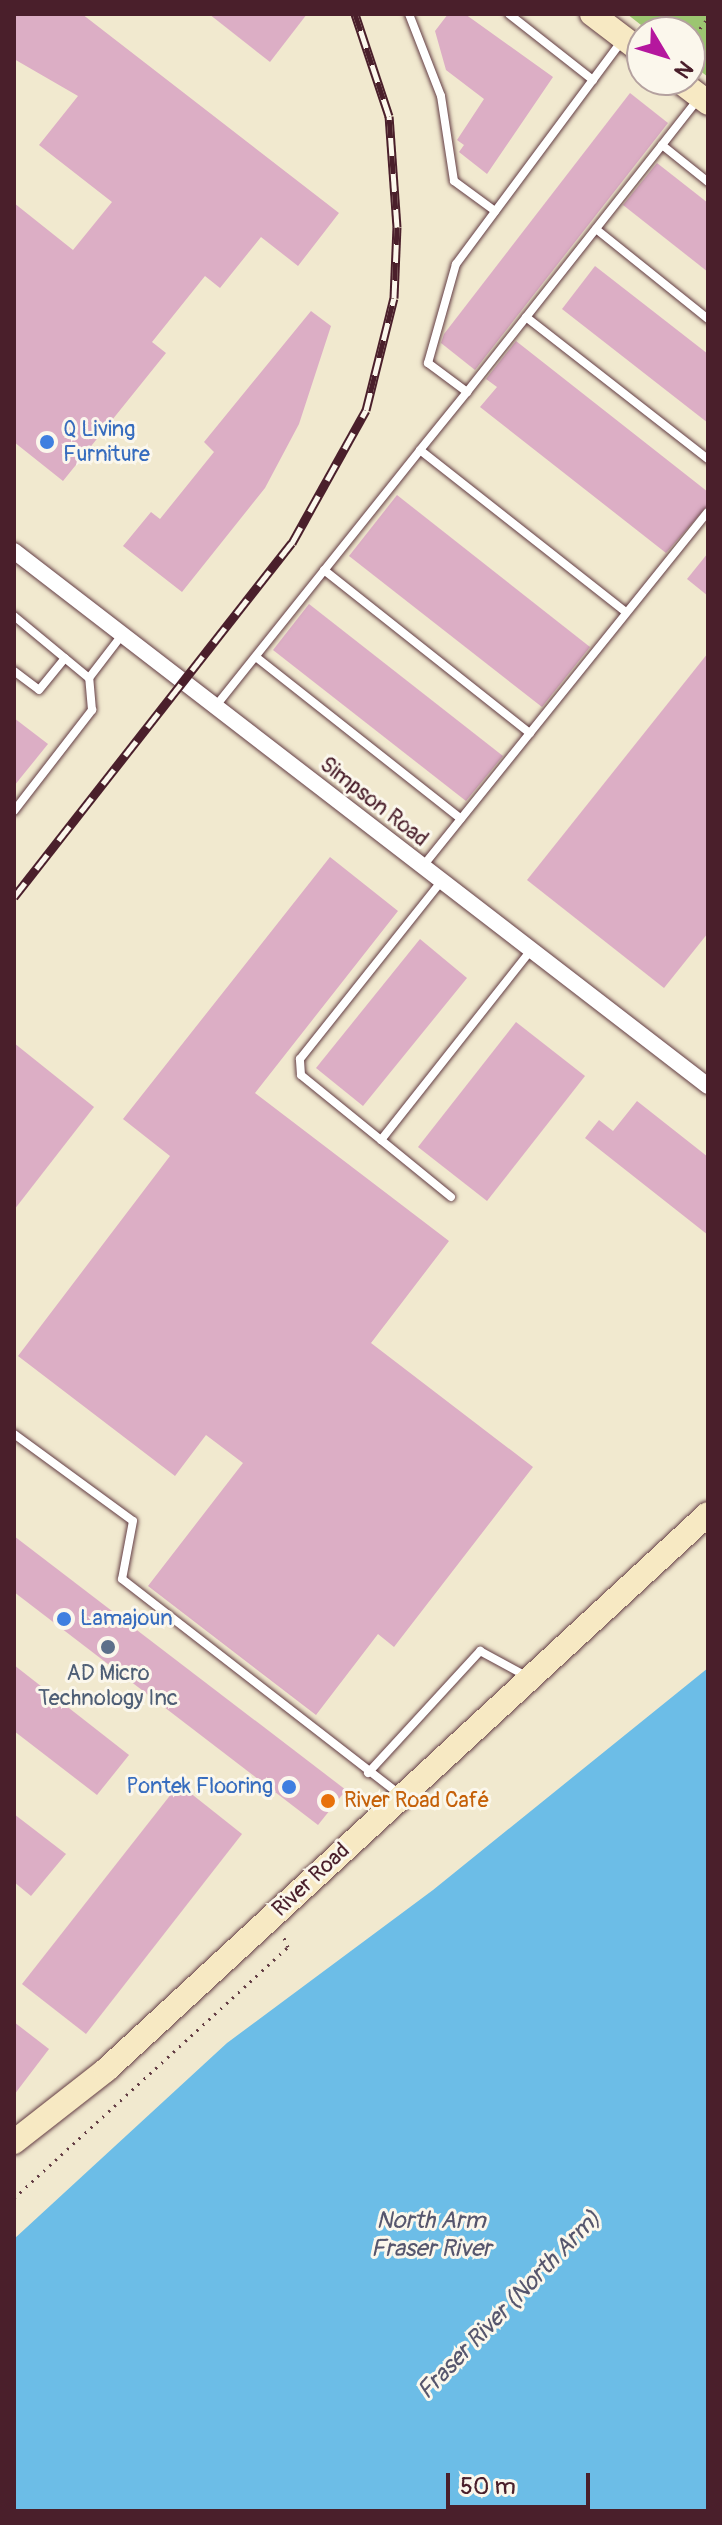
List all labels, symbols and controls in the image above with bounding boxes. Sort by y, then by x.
north arrow [626,16,706,96]
text: N [668,55,699,84]
place label: Q Living Furniture [63,416,150,468]
marker: Q Living Furniture [38,433,56,451]
street label: Simpson Road [315,751,433,853]
place label: Lamajoun [80,1606,173,1632]
marker: Lamajoun [55,1610,73,1628]
marker: AD Micro Technology Inc [99,1638,117,1656]
place label: AD Micro Technology Inc [38,1660,178,1712]
place label: Pontek Flooring [126,1774,273,1800]
marker: Pontek Flooring [280,1778,298,1796]
place label: River Road Café [344,1788,489,1814]
marker: River Road Café [319,1792,337,1810]
street label: River Road [267,1838,355,1922]
water label: Fraser River (North Arm) [411,2205,607,2405]
water label: North Arm Fraser River [371,2207,491,2263]
scale bar [450,2457,594,2507]
text: 50 m [460,2472,516,2501]

